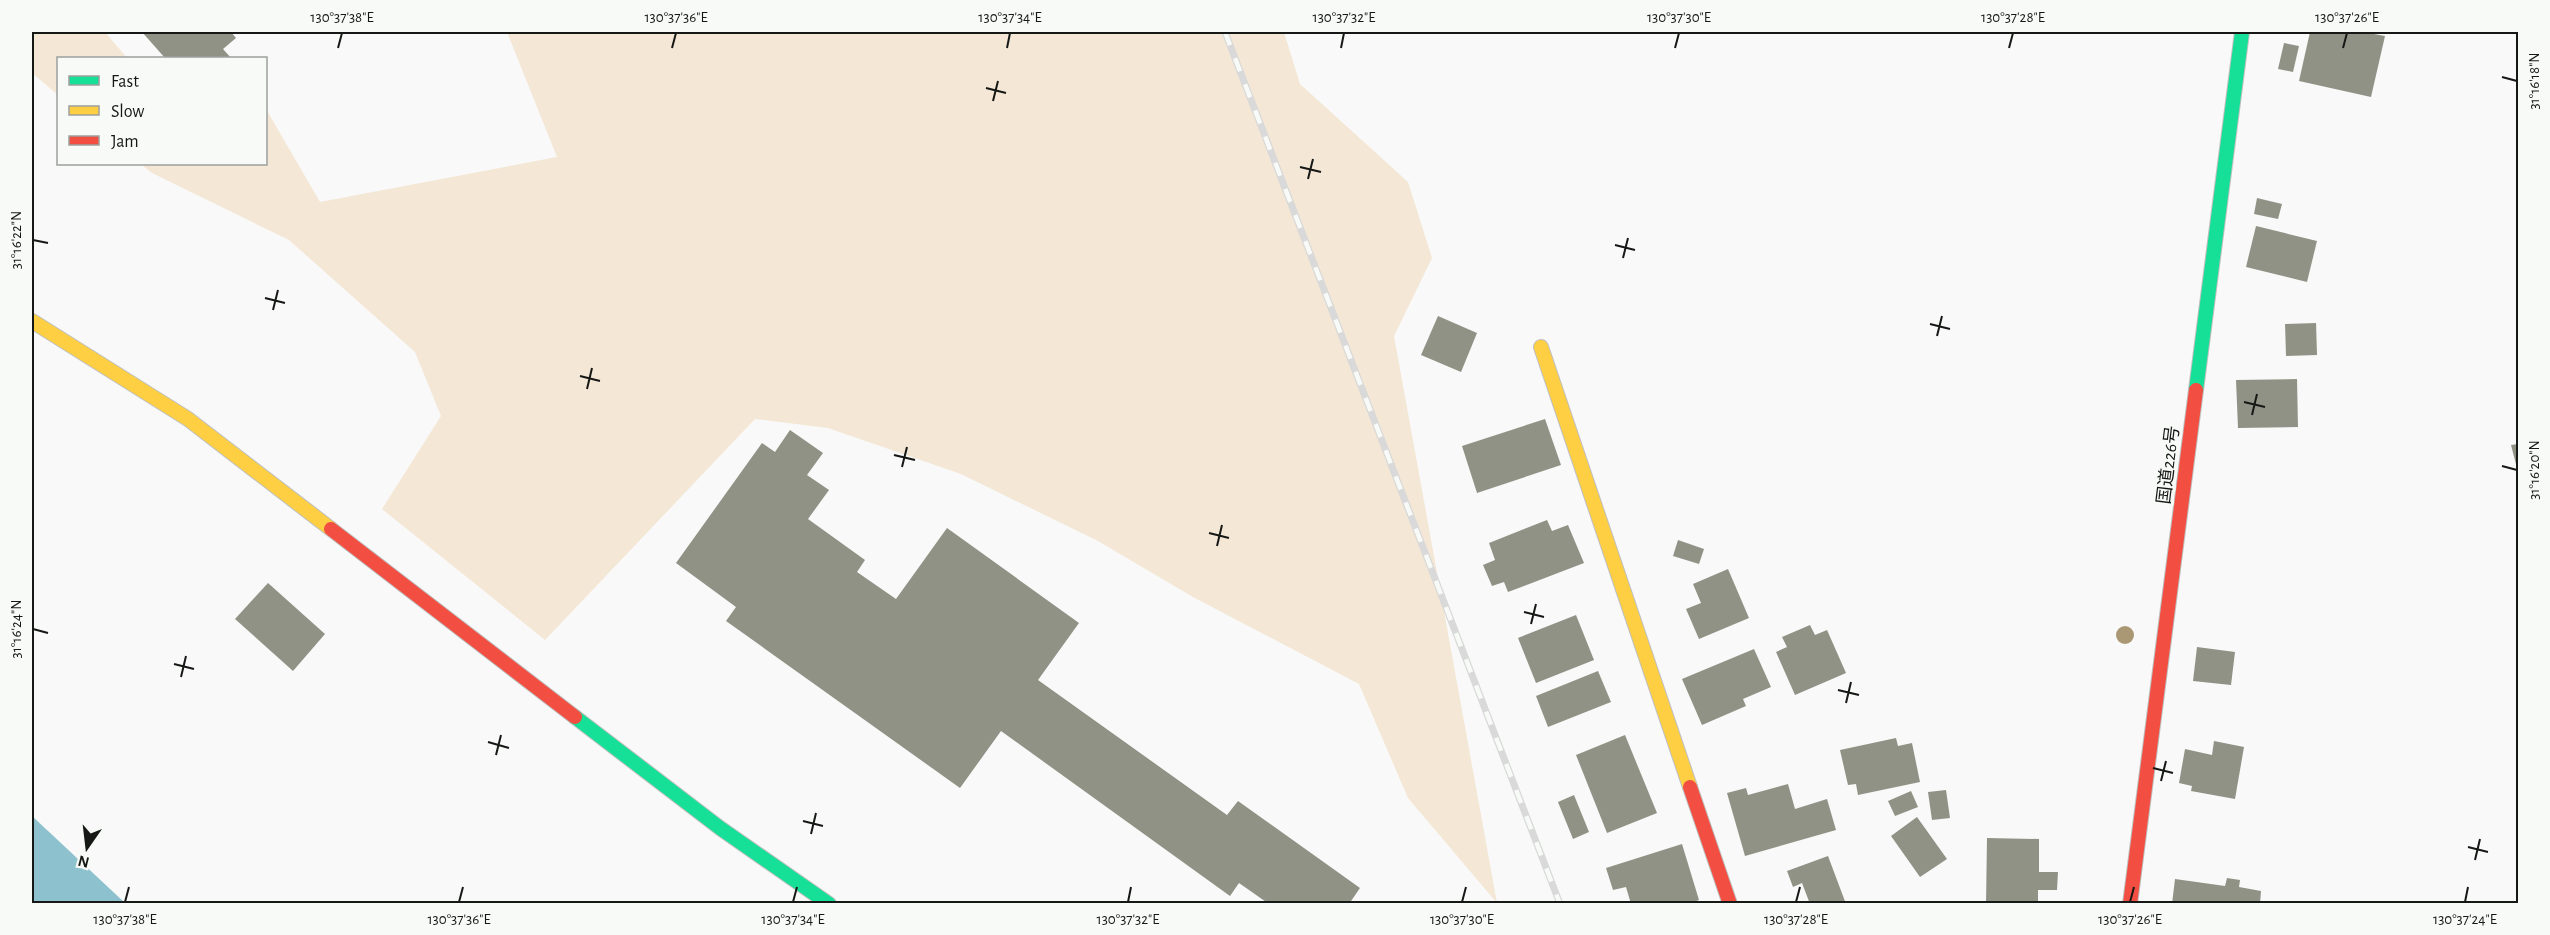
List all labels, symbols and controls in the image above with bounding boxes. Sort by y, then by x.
text: 130°37'38"E [310,10,374,25]
text: 130°37'36"E [644,10,708,25]
text: 130°37'34"E [978,10,1042,25]
text: 130°37'32"E [1312,10,1376,25]
text: 130°37'30"E [1647,10,1711,25]
text: 130°37'28"E [1981,10,2045,25]
text: 130°37'26"E [2315,10,2379,25]
text: 31°16'18"N [2527,52,2542,110]
legend [57,57,267,165]
text: Fast [111,73,139,91]
text: Slow [111,103,144,121]
text: Jam [111,133,139,151]
text: 31°16'22"N [9,211,24,269]
street label: 国道226号 [2153,425,2183,505]
text: 31°16'20"N [2527,440,2542,500]
text: 31°16'24"N [9,600,24,658]
north arrow [57,818,117,878]
text: N [76,852,91,871]
text: 130°37'38"E [93,912,157,927]
text: 130°37'36"E [427,912,491,927]
text: 130°37'34"E [761,912,825,927]
text: 130°37'32"E [1096,912,1160,927]
text: 130°37'30"E [1430,912,1494,927]
text: 130°37'28"E [1764,912,1828,927]
text: 130°37'26"E [2098,912,2162,927]
text: 130°37'24"E [2433,912,2497,927]

